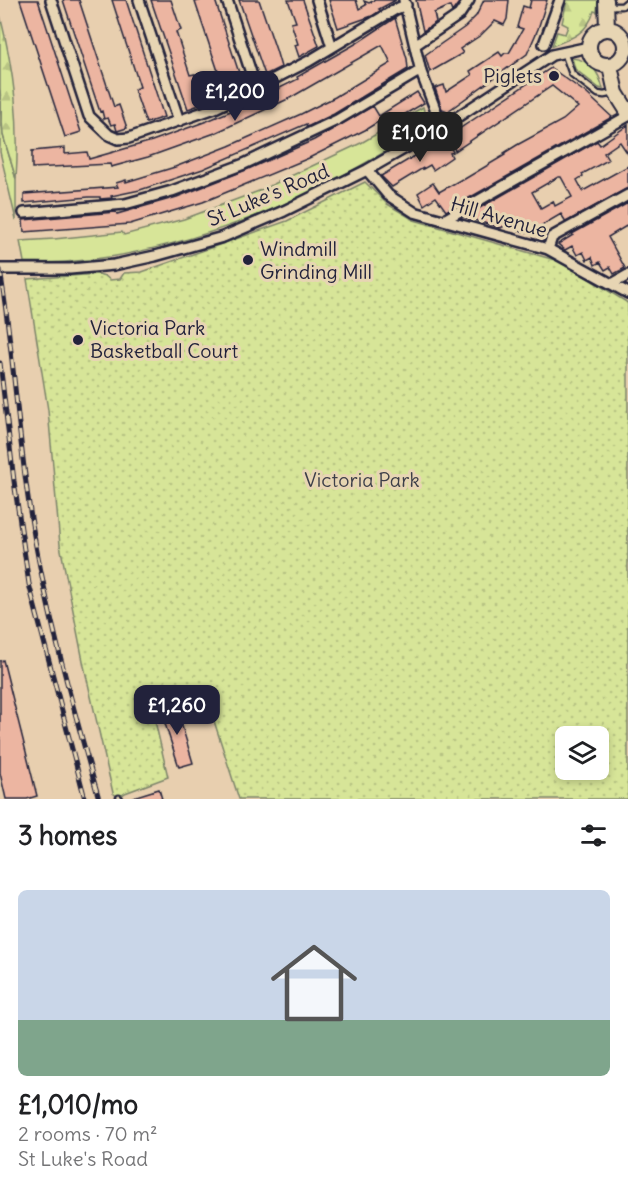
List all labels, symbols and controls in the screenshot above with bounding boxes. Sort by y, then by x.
place label: Piglets [483,63,542,88]
marker: Piglets [547,69,561,83]
pin: £1,200 [186,71,284,122]
text: £1,200 [205,78,265,103]
pin: £1,010 [371,112,469,163]
text: £1,010 [392,119,448,144]
street label: St Luke's Road [203,158,333,231]
street label: Hill Avenue [448,191,550,242]
place label: Windmill Grinding Mill [260,236,372,284]
marker: Windmill Grinding Mill [241,253,255,267]
place label: Victoria Park Basketball Court [90,315,238,363]
marker: Victoria Park Basketball Court [71,333,85,347]
park label: Victoria Park [304,467,420,492]
pin: £1,260 [128,685,226,736]
text: £1,260 [148,692,206,717]
map controls [555,726,609,780]
button: layers [555,726,609,780]
text: 3 homes [18,819,117,852]
icon: filters [577,819,610,852]
icon: home [260,929,368,1037]
text: £1,010/mo [18,1088,138,1121]
text: 2 rooms · 70 m² [18,1121,158,1146]
text: St Luke's Road [18,1146,148,1171]

